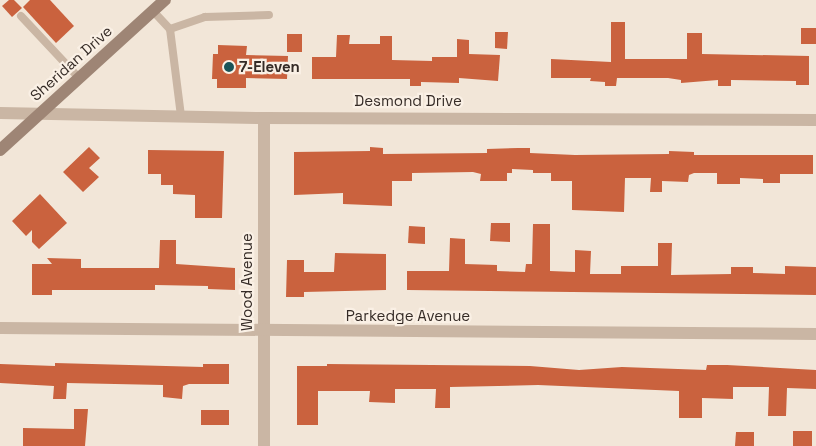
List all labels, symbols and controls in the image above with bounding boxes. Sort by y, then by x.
street label: Sheridan Drive [26,22,116,104]
place label: 7-Eleven [239,58,300,76]
marker: 7-Eleven [223,61,235,73]
street label: Desmond Drive [354,92,462,110]
street label: Wood Avenue [238,233,256,331]
street label: Parkedge Avenue [346,307,470,325]

